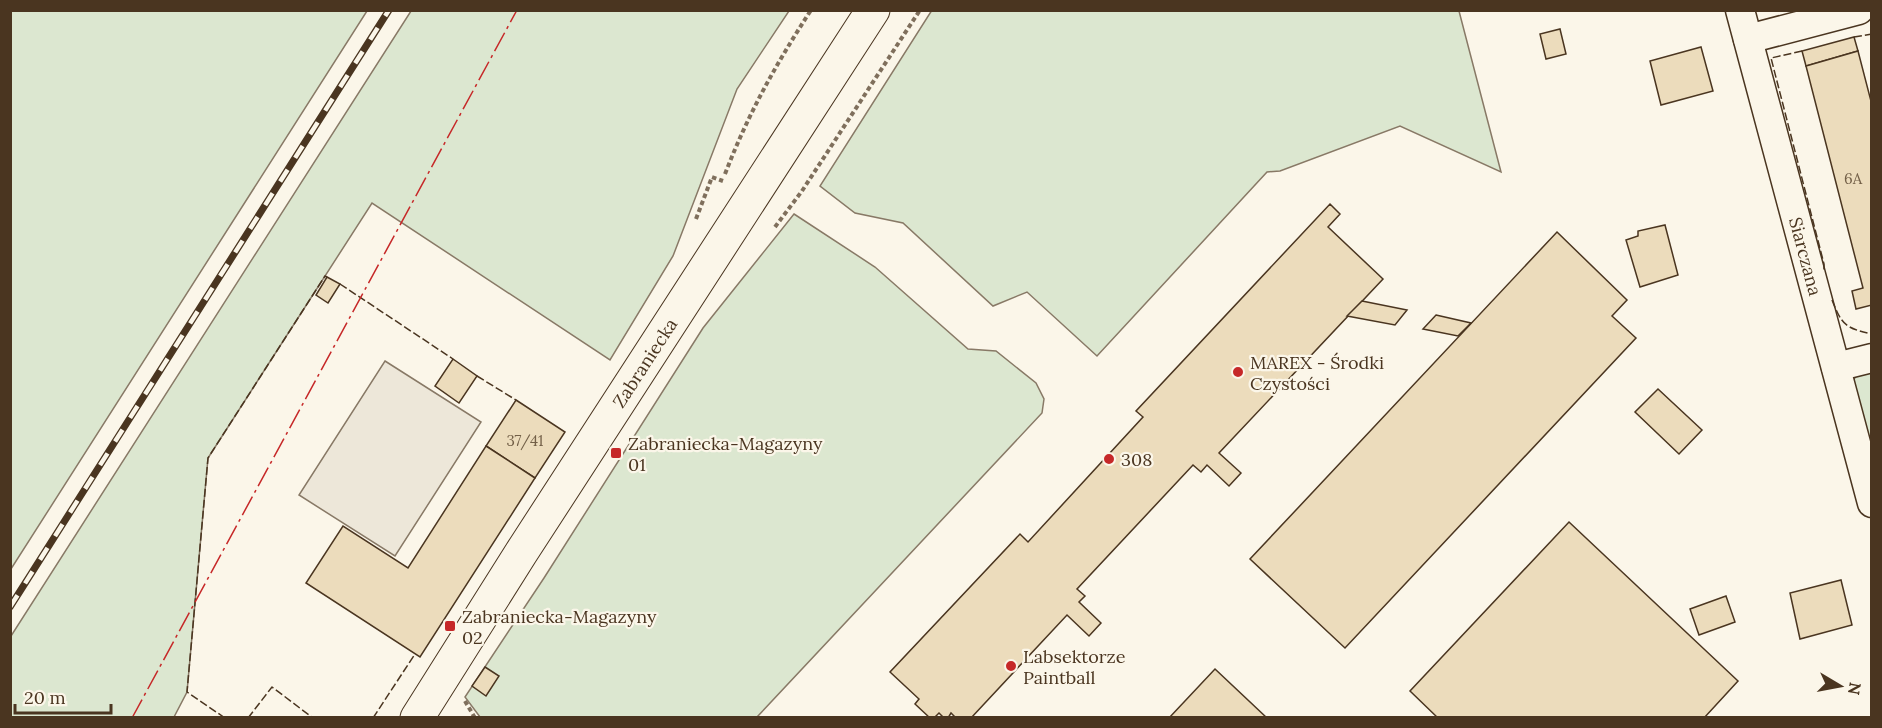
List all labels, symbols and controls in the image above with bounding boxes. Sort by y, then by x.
house number: 6A [1844,169,1863,188]
street label: Siarczana [1784,215,1827,298]
street label: Zabraniecka [607,314,682,412]
place label: MAREX - Środki Czystości [1250,351,1384,395]
marker: MAREX - Środki Czystości [1231,365,1245,379]
house number: 37/41 [506,431,544,451]
place label: Zabraniecka-Magazyny 01 [628,432,823,476]
marker: Zabraniecka-Magazyny 01 [609,446,623,460]
place label: 308 [1121,448,1152,471]
marker: 308 [1102,452,1116,466]
place label: Zabraniecka-Magazyny 02 [462,605,657,649]
marker: Zabraniecka-Magazyny 02 [443,619,457,633]
place label: Labsektorze Paintball [1023,645,1126,689]
north arrow [1810,656,1870,716]
marker: Labsektorze Paintball [1004,659,1018,673]
scale bar [15,677,111,715]
text: N [1844,681,1866,696]
text: 20 m [24,686,66,709]

